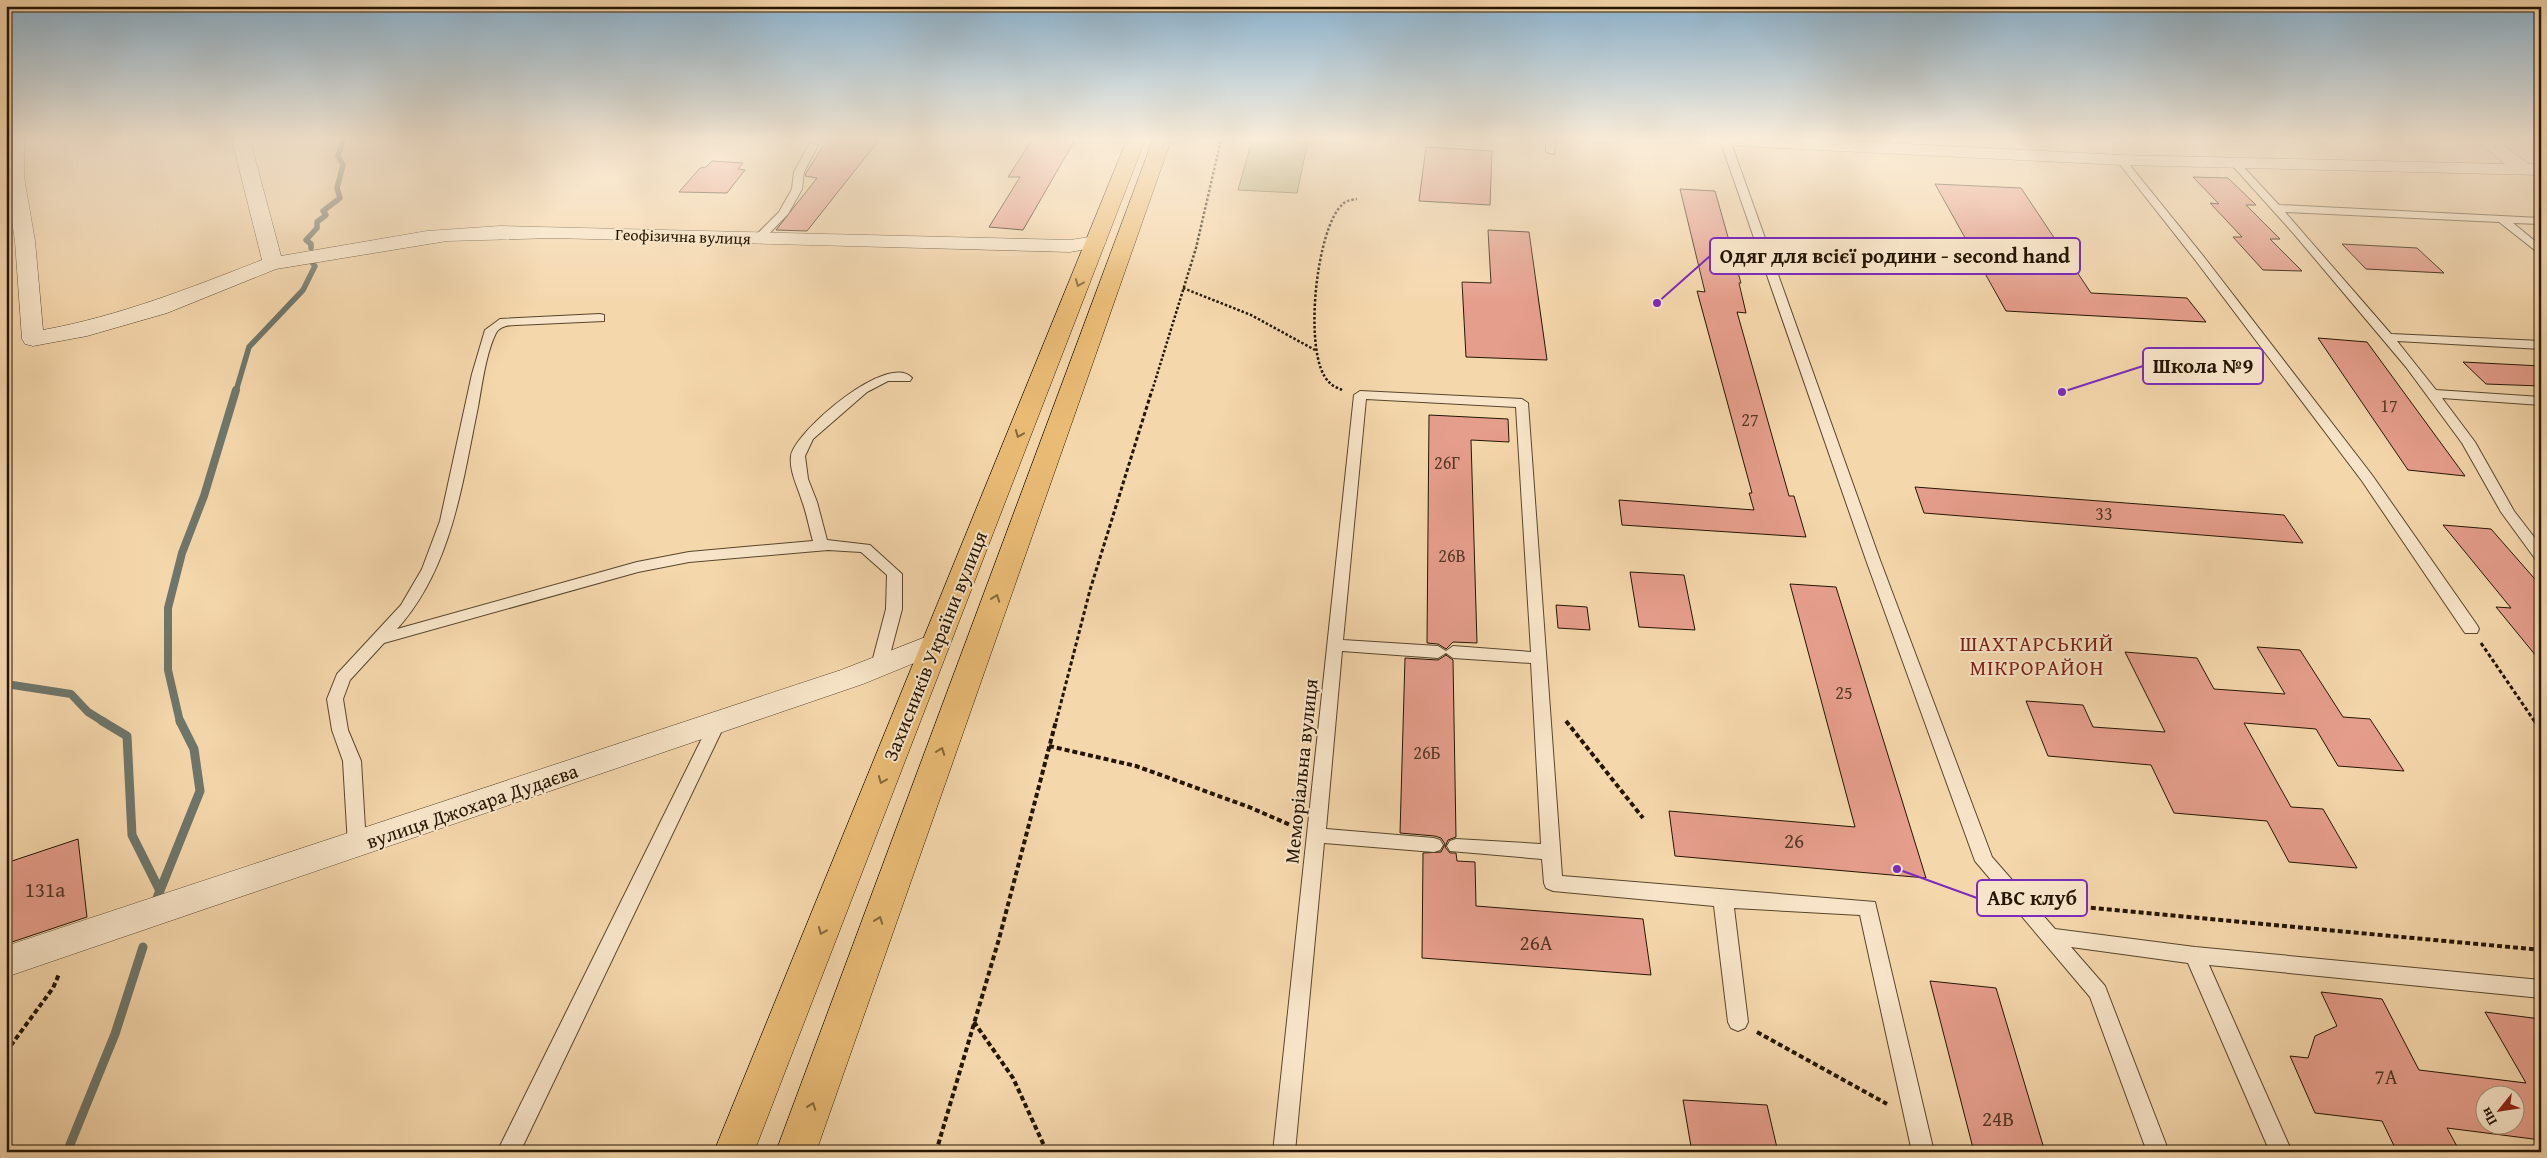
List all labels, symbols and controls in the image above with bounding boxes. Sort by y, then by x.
street label: Геофізична вулиця [615,222,751,250]
callout: Одяг для всієї родини - second hand [1710,238,2080,274]
text: Одяг для всієї родини - second hand [1720,240,2070,271]
one-way arrow [1075,278,1085,287]
callout: Школа №9 [2143,348,2263,384]
text: Школа №9 [2153,350,2253,381]
house number: 17 [2380,392,2398,419]
house number: 27 [1741,406,1759,433]
one-way arrow [1015,429,1025,438]
house number: 26Г [1434,449,1460,476]
house number: 33 [2095,500,2113,527]
street label: Захисників України вулиця [875,526,994,765]
house number: 26В [1438,542,1466,569]
one-way arrow [990,594,1000,603]
district label: ШАХТАРСЬКИЙ МІКРОРАЙОН [1960,628,2114,683]
street label: Меморіальна вулиця [1276,677,1325,865]
house number: 25 [1835,679,1853,706]
house number: 26Б [1413,739,1441,766]
one-way arrow [935,747,945,756]
street label: вулиця Джохара Дудаєва [362,755,582,855]
one-way arrow [877,775,888,784]
house number: 26 [1784,825,1804,856]
house number: 131а [25,874,65,905]
callout: ABC клуб [1977,880,2087,916]
text: ABC клуб [1987,882,2077,913]
one-way arrow [873,916,883,925]
one-way arrow [817,926,828,935]
house number: 26А [1520,927,1553,958]
house number: 7А [2375,1061,2398,1092]
north arrow [2474,1086,2524,1136]
one-way arrow [806,1102,816,1111]
house number: 24В [1982,1103,2014,1134]
text: Пн [2475,1103,2502,1129]

